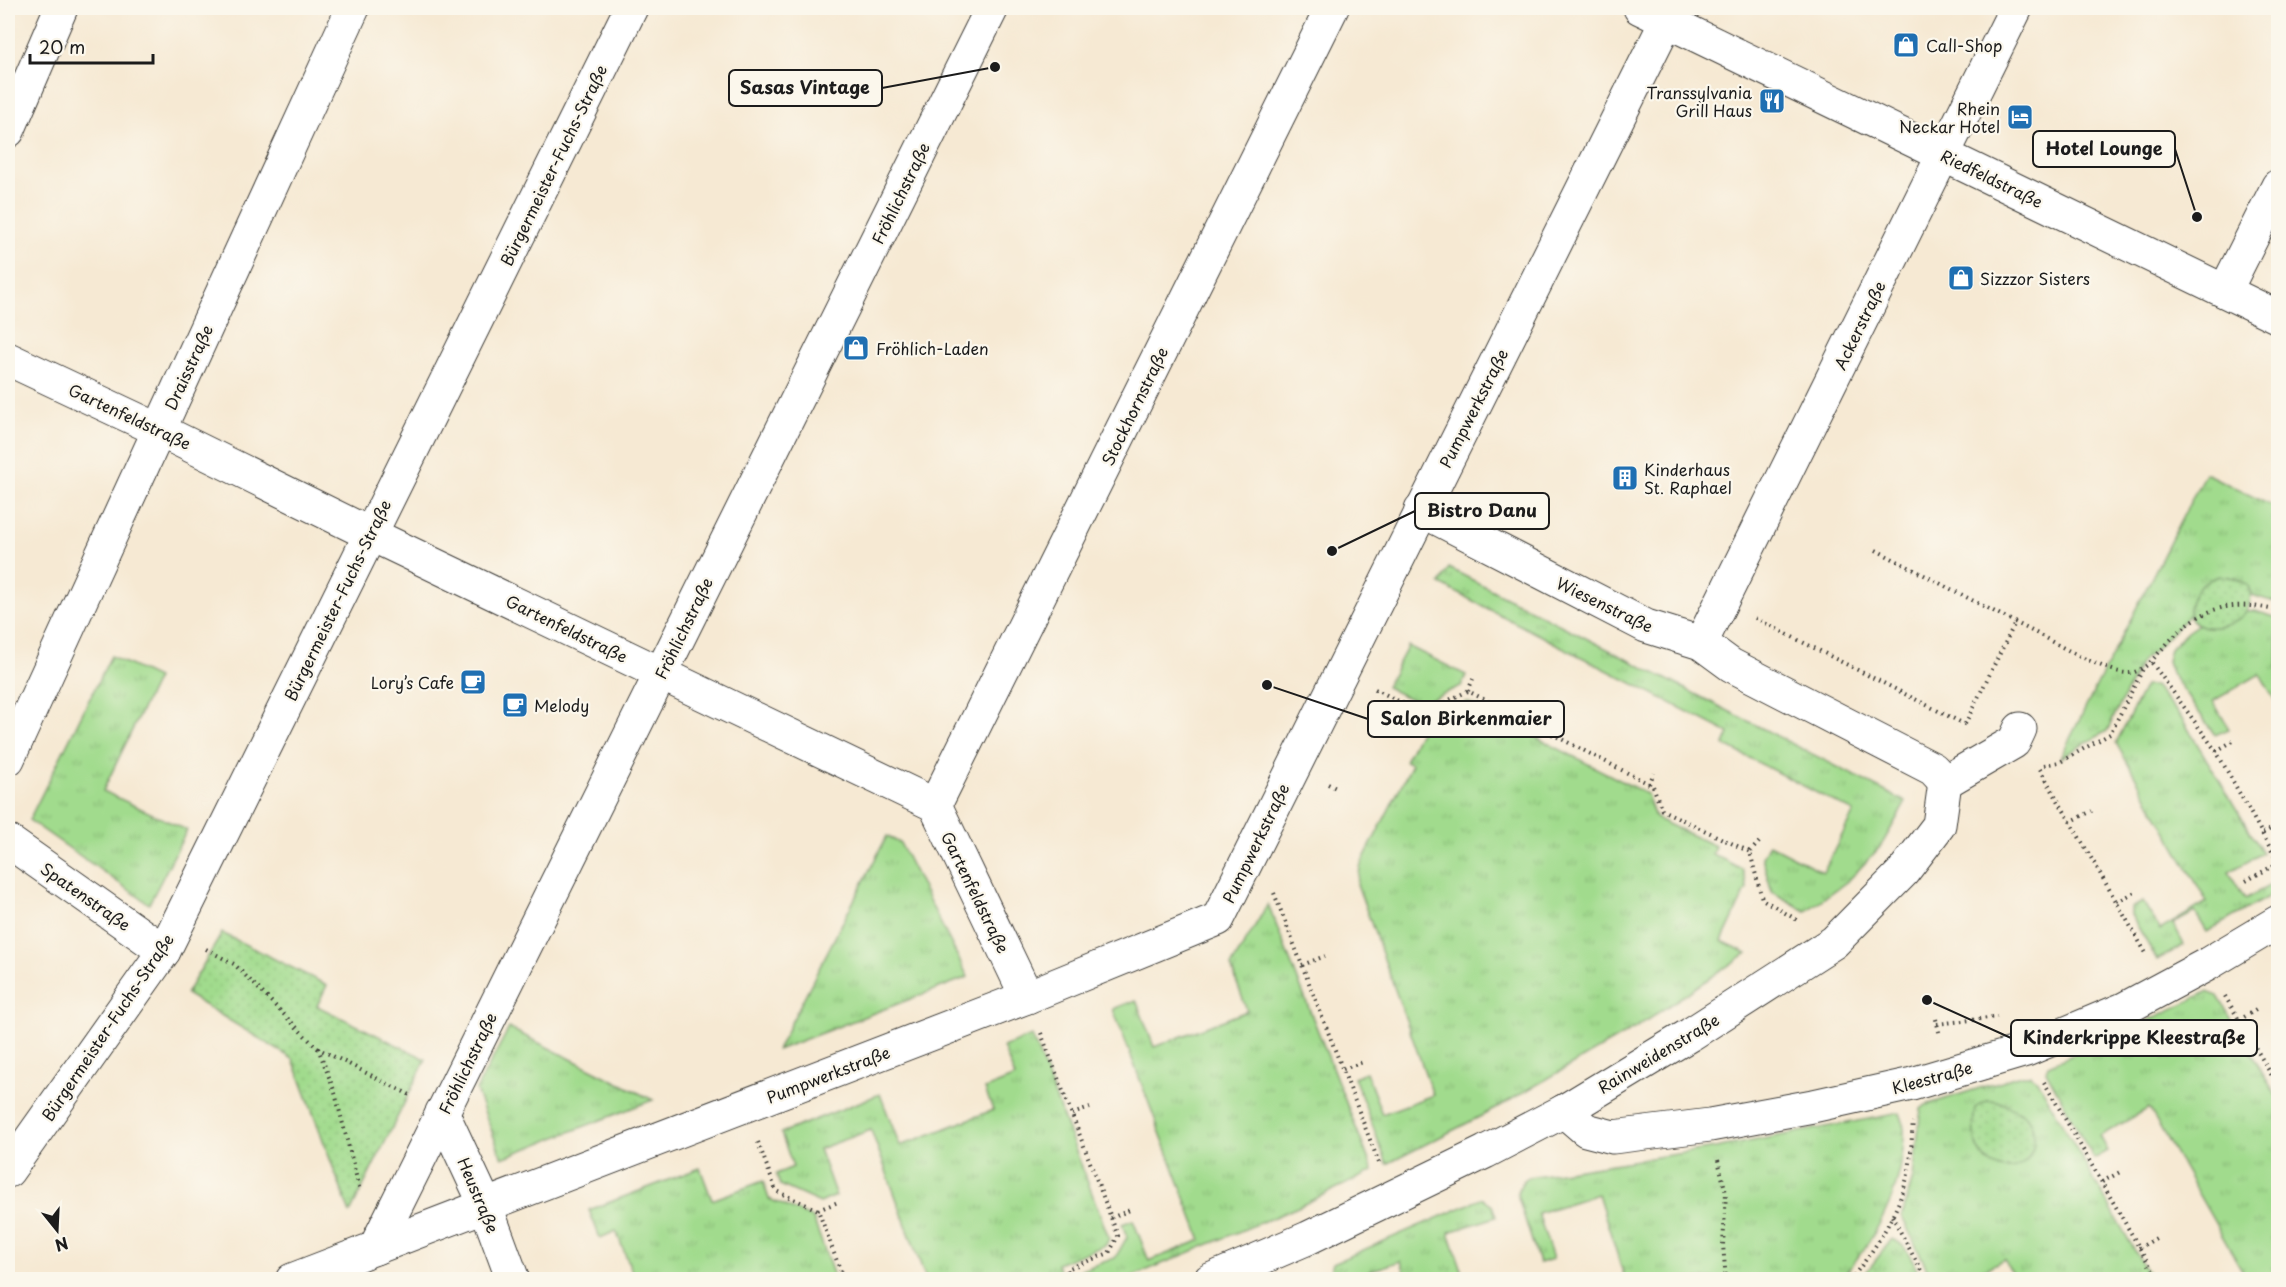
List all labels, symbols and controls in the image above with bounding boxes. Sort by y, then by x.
scale bar [30,27,153,65]
shop icon: Call-Shop [1891,30,1921,60]
text: 20 m [39,33,85,60]
place label: Call-Shop [1926,33,2002,57]
street label: Bürgermeister-Fuchs-Straße [494,60,612,270]
callout: Sasas Vintage [729,70,882,106]
text: Sasas Vintage [740,73,870,100]
place label: Transsylvania Grill Haus [1647,80,1752,122]
restaurant icon: Transsylvania Grill Haus [1757,86,1787,116]
place label: Rhein Neckar Hotel [1899,96,2000,138]
hotel icon: Rhein Neckar Hotel [2005,102,2035,132]
callout: Hotel Lounge [2033,131,2175,167]
text: Hotel Lounge [2045,134,2163,161]
street label: Fröhlichstraße [865,138,935,248]
street label: Riedfeldstraße [1937,143,2047,213]
shop icon: Sizzzor Sisters [1946,263,1976,293]
place label: Sizzzor Sisters [1980,266,2090,290]
street label: Ackerstraße [1827,277,1891,373]
street label: Draisstraße [158,320,218,414]
shop icon: Fröhlich-Laden [841,333,871,363]
place label: Fröhlich-Laden [876,336,989,360]
street label: Stockhornstraße [1095,343,1173,469]
street label: Pumpwerkstraße [1433,344,1513,472]
street label: Gartenfeldstraße [65,377,195,455]
place label: Kinderhaus St. Raphael [1644,457,1732,499]
building icon: Kinderhaus St. Raphael [1610,463,1640,493]
callout: Bistro Danu [1415,493,1549,529]
street label: Bürgermeister-Fuchs-Straße [278,495,396,705]
text: Bistro Danu [1427,496,1537,523]
street label: Wiesenstraße [1553,570,1657,638]
street label: Fröhlichstraße [648,573,718,683]
street label: Gartenfeldstraße [502,588,632,668]
cafe icon: Lory’s Cafe [458,667,488,697]
place label: Lory’s Cafe [371,670,454,694]
cafe icon: Melody [500,690,530,720]
place label: Melody [534,693,589,717]
callout: Salon Birkenmaier [1368,701,1564,737]
text: Salon Birkenmaier [1380,704,1552,731]
street label: Pumpwerkstraße [1216,779,1294,907]
street label: Gartenfeldstraße [936,827,1016,957]
street label: Spatenstraße [36,856,136,936]
street label: Bürgermeister-Fuchs-Straße [35,929,179,1125]
street label: Rainweidenstraße [1593,1007,1723,1099]
street label: Fröhlichstraße [432,1008,502,1118]
callout: Kinderkrippe Kleestraße [2011,1020,2257,1056]
text: Kinderkrippe Kleestraße [2023,1023,2245,1050]
street label: Pumpwerkstraße [763,1039,893,1109]
street label: Kleestraße [1889,1055,1975,1099]
street label: Heustraße [452,1154,506,1236]
north arrow [27,1200,87,1260]
text: N [52,1232,72,1259]

